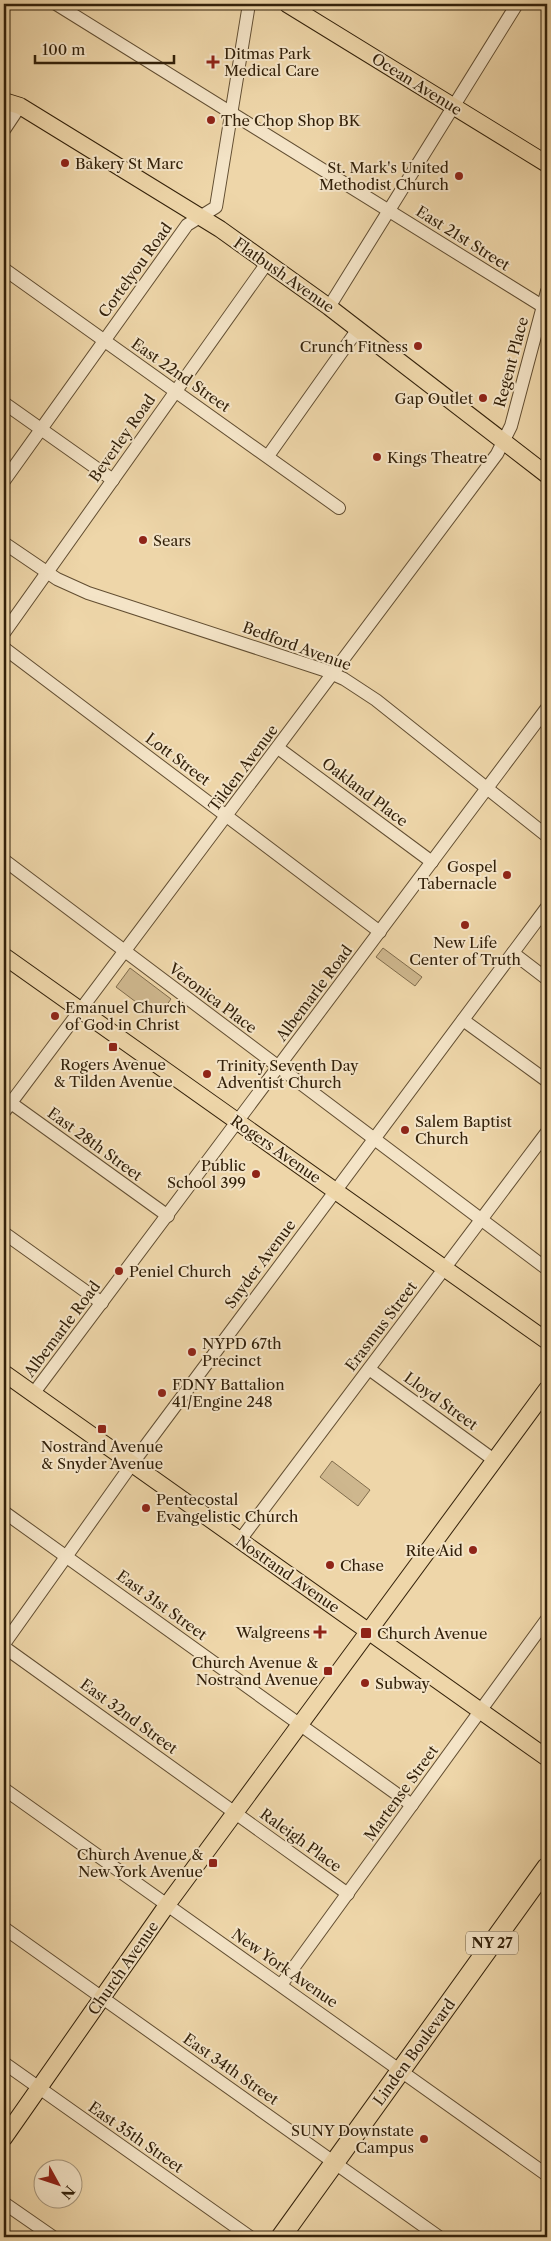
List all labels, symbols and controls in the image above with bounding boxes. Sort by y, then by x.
scale bar [35,32,174,64]
text: 100 m [42,40,85,59]
place label: Ditmas Park Medical Care [224,44,319,80]
street label: Ocean Avenue [368,49,466,119]
marker: Ditmas Park Medical Care [206,55,220,69]
place label: The Chop Shop BK [221,111,362,130]
marker: The Chop Shop BK [205,114,217,126]
place label: Bakery St Marc [75,154,183,173]
marker: Bakery St Marc [59,157,71,169]
place label: St. Mark's United Methodist Church [319,158,450,194]
marker: St. Mark's United Methodist Church [453,170,465,182]
street label: East 21st Street [413,202,514,275]
street label: Cortelyou Road [94,219,176,321]
street label: Flatbush Avenue [230,233,338,317]
street label: Regent Place [490,315,532,409]
street label: East 22nd Street [128,334,235,417]
place label: Crunch Fitness [300,337,408,356]
marker: Crunch Fitness [412,340,424,352]
place label: Gap Outlet [395,389,474,408]
street label: Beverley Road [85,391,159,485]
marker: Gap Outlet [477,392,489,404]
place label: Kings Theatre [387,448,487,467]
marker: Kings Theatre [371,451,383,463]
place label: Sears [153,531,191,550]
marker: Sears [137,534,149,546]
street label: Bedford Avenue [240,618,354,674]
street label: Tilden Avenue [204,721,282,815]
street label: Lott Street [142,729,215,790]
street label: Oakland Place [318,754,412,830]
place label: Gospel Tabernacle [417,857,498,893]
marker: Gospel Tabernacle [501,869,513,881]
marker: New Life Center of Truth [459,919,471,931]
place label: New Life Center of Truth [409,933,521,969]
street label: Albemarle Road [271,941,356,1046]
street label: Veronica Place [164,958,261,1037]
place label: Emanuel Church of God in Christ [65,998,187,1034]
marker: Emanuel Church of God in Christ [49,1010,61,1022]
marker: Rogers Avenue & Tilden Avenue [107,1041,119,1053]
place label: Rogers Avenue & Tilden Avenue [53,1055,173,1091]
place label: Trinity Seventh Day Adventist Church [216,1056,359,1092]
marker: Trinity Seventh Day Adventist Church [201,1068,213,1080]
street label: East 28th Street [44,1103,147,1185]
street label: Rogers Avenue [227,1111,325,1187]
place label: Salem Baptist Church [415,1112,513,1148]
marker: Salem Baptist Church [399,1124,411,1136]
place label: Public School 399 [167,1156,246,1192]
marker: Public School 399 [250,1168,262,1180]
street label: Snyder Avenue [220,1216,300,1312]
place label: Peniel Church [129,1262,232,1281]
marker: Peniel Church [113,1265,125,1277]
street label: Albemarle Road [19,1277,104,1382]
street label: Erasmus Street [341,1277,421,1375]
place label: NYPD 67th Precinct [202,1334,282,1370]
marker: NYPD 67th Precinct [186,1346,198,1358]
street label: Lloyd Street [400,1368,482,1435]
place label: FDNY Battalion 41/Engine 248 [172,1375,285,1411]
marker: FDNY Battalion 41/Engine 248 [156,1387,168,1399]
marker: Nostrand Avenue & Snyder Avenue [96,1423,108,1435]
place label: Nostrand Avenue & Snyder Avenue [41,1437,163,1473]
place label: Pentecostal Evangelistic Church [156,1490,299,1526]
marker: Pentecostal Evangelistic Church [140,1502,152,1514]
street label: Nostrand Avenue [232,1531,344,1617]
place label: Rite Aid [406,1541,463,1560]
marker: Rite Aid [467,1544,479,1556]
place label: Chase [340,1556,384,1575]
marker: Chase [324,1559,336,1571]
street label: East 31st Street [113,1566,211,1644]
place label: Walgreens [235,1623,310,1642]
place label: Church Avenue [377,1624,487,1643]
marker: Walgreens [314,1626,326,1638]
marker: Church Avenue [359,1626,373,1640]
place label: Church Avenue & Nostrand Avenue [192,1653,318,1689]
marker: Church Avenue & Nostrand Avenue [322,1665,334,1677]
street label: East 32nd Street [77,1674,182,1758]
place label: Subway [375,1674,430,1693]
marker: Subway [359,1677,371,1689]
street label: Martense Street [360,1741,443,1845]
street label: Raleigh Place [257,1804,345,1876]
place label: Church Avenue & New York Avenue [77,1845,203,1881]
marker: Church Avenue & New York Avenue [207,1857,219,1869]
street label: Church Avenue [84,1917,162,2019]
street label: New York Avenue [228,1924,342,2012]
road number: NY 27 [466,1932,518,1955]
street label: Linden Boulevard [369,1995,459,2109]
street label: East 34th Street [180,2029,283,2109]
street label: East 35th Street [85,2097,188,2177]
place label: SUNY Downstate Campus [291,2121,414,2157]
marker: SUNY Downstate Campus [418,2133,430,2145]
north arrow [32,2158,82,2208]
text: N [57,2182,79,2203]

